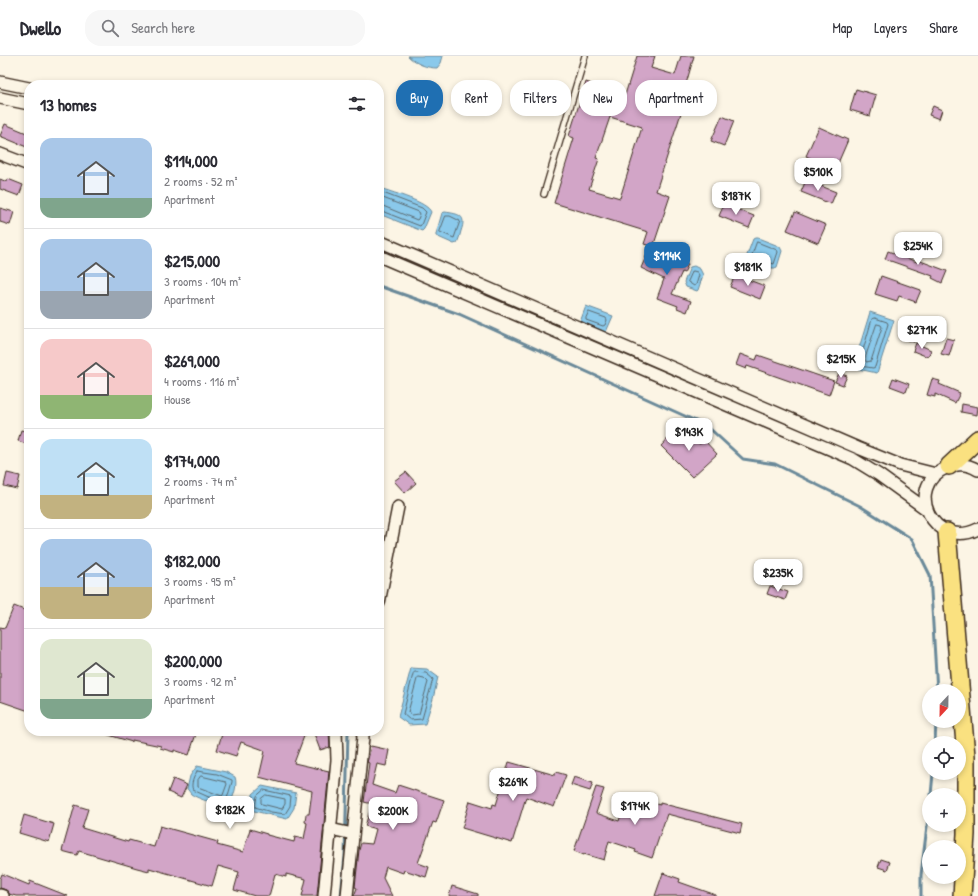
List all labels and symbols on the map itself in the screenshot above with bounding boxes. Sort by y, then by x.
pin: $510K [790,158,846,192]
pin: $187K [708,182,764,216]
pin: $254K [890,232,946,266]
pin: $114K [639,242,695,276]
pin: $181K [720,253,776,287]
pin: $271K [894,316,950,350]
pin: $215K [813,345,869,379]
pin: $143K [661,418,717,452]
pin: $235K [750,559,806,593]
north arrow [922,684,966,728]
pin: $269K [485,768,541,802]
pin: $174K [607,792,663,826]
pin: $182K [202,796,258,830]
pin: $200K [365,797,421,831]

